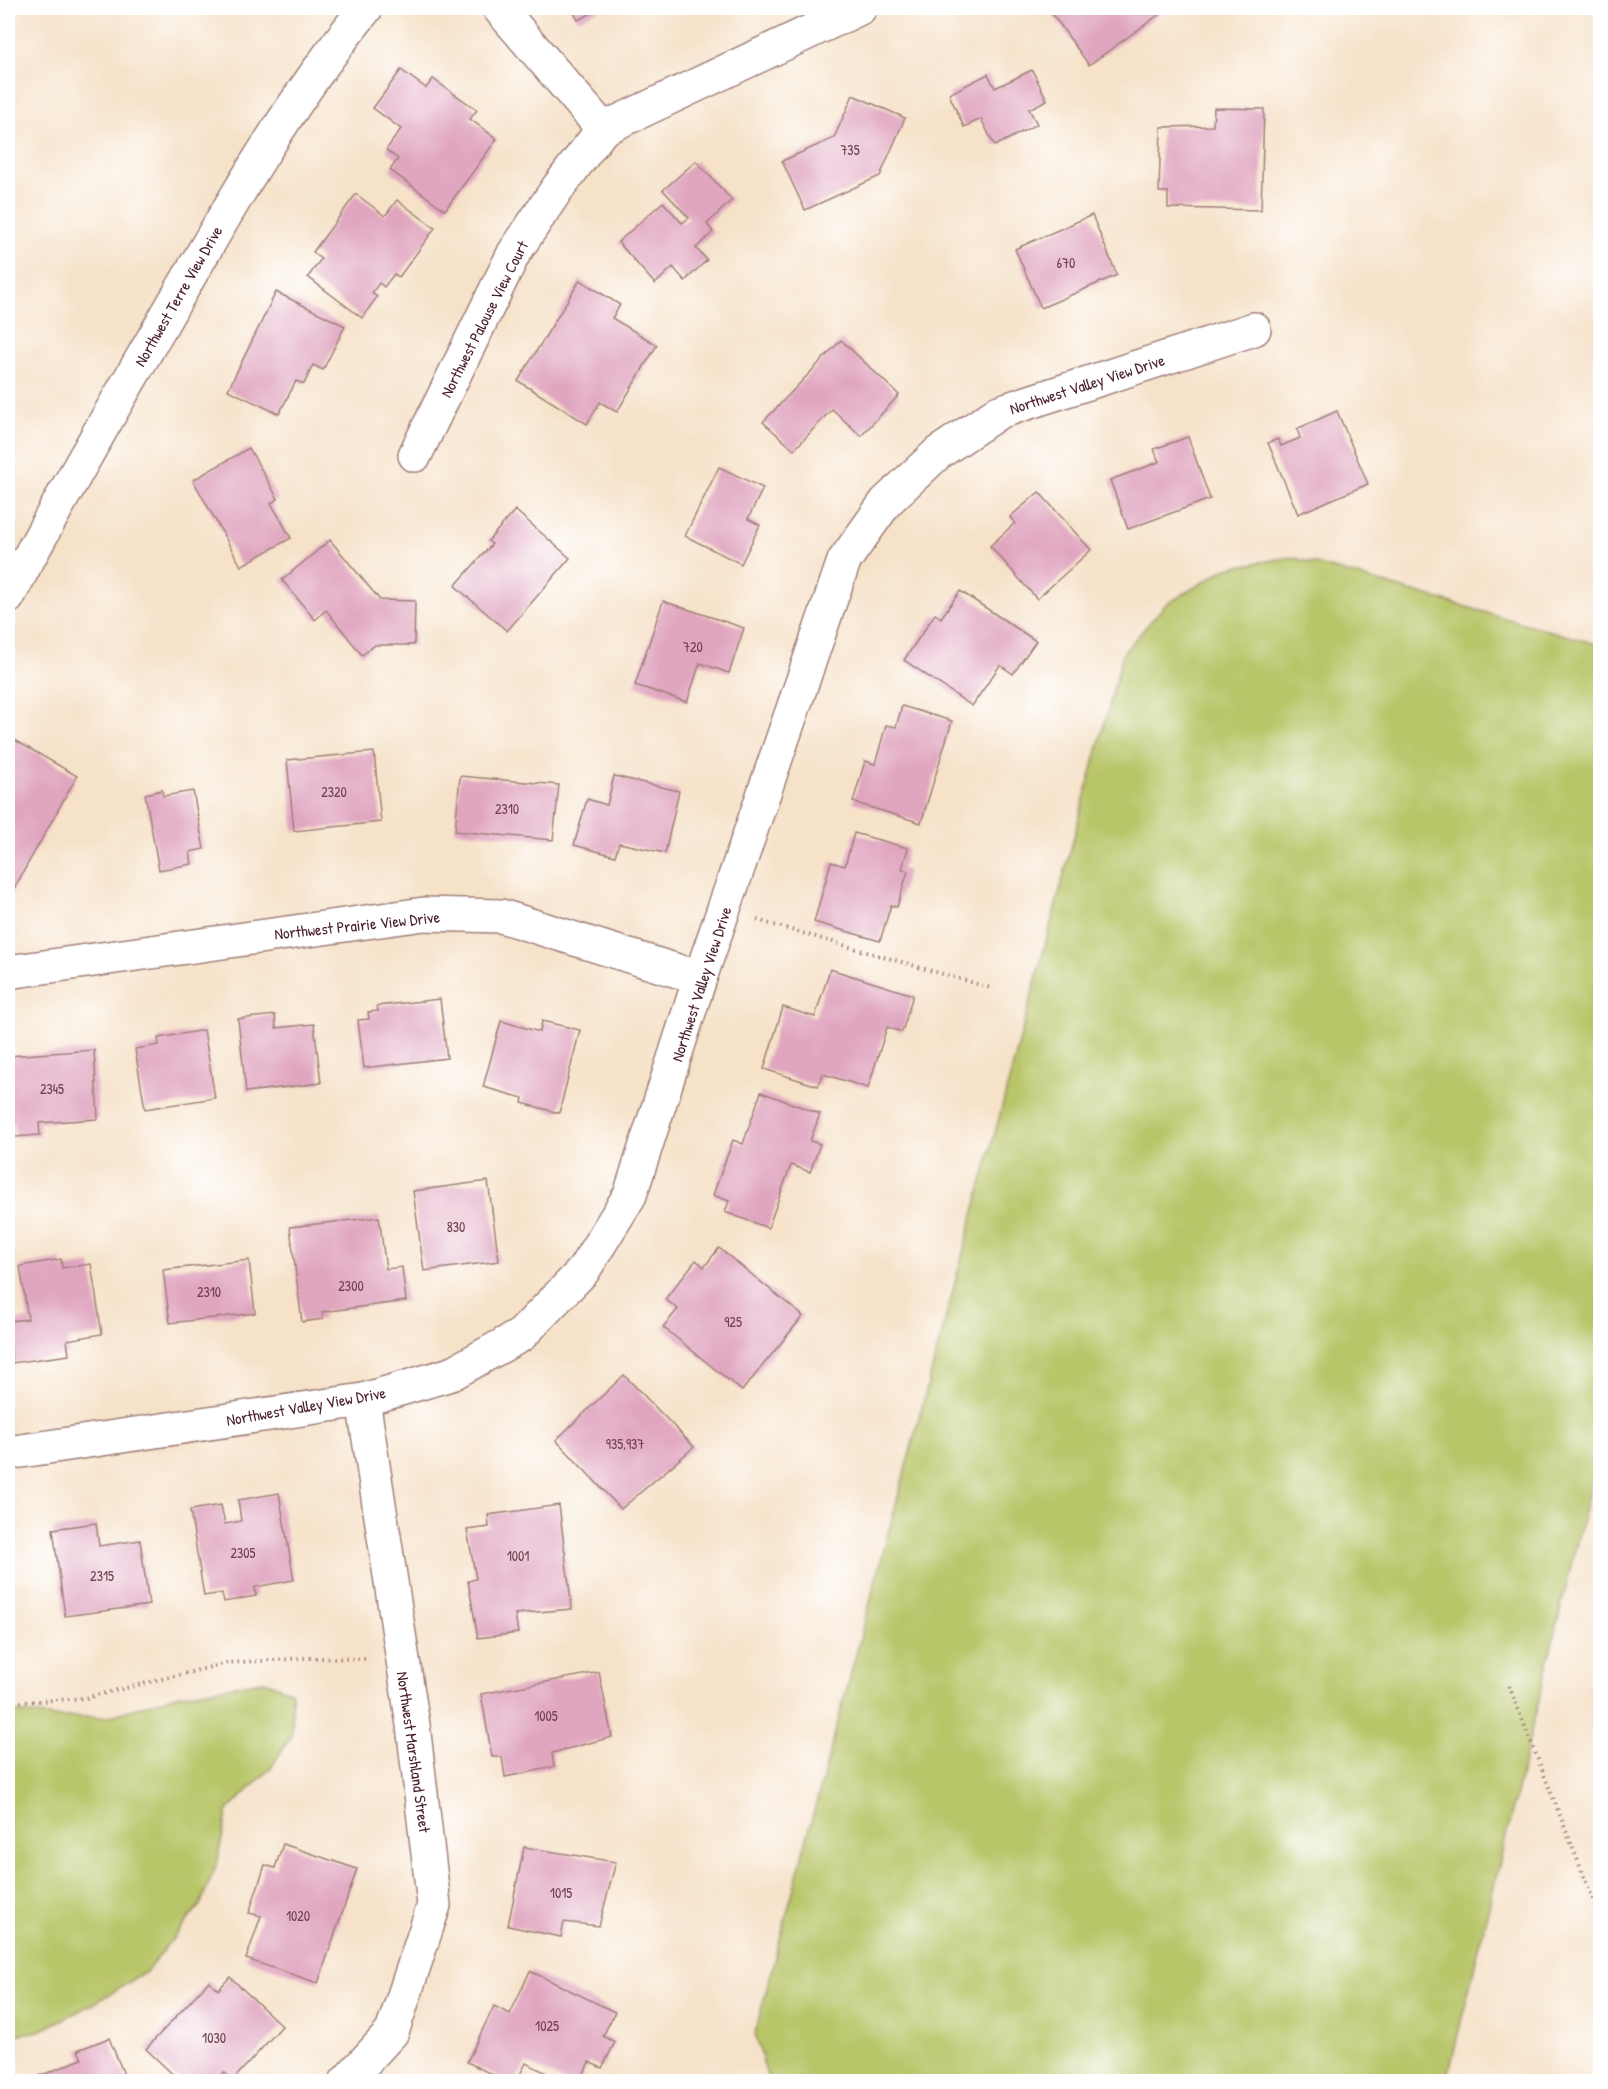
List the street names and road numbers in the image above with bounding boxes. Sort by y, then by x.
street label: Northwest Terre View Drive [129,221,228,370]
street label: Northwest Palouse View Court [435,236,533,401]
street label: Northwest Valley View Drive [1007,348,1168,419]
street label: Northwest Valley View Drive [666,903,737,1064]
street label: Northwest Prairie View Drive [273,905,441,945]
street label: Northwest Valley View Drive [225,1381,388,1431]
street label: Northwest Marshland Street [392,1670,436,1834]

